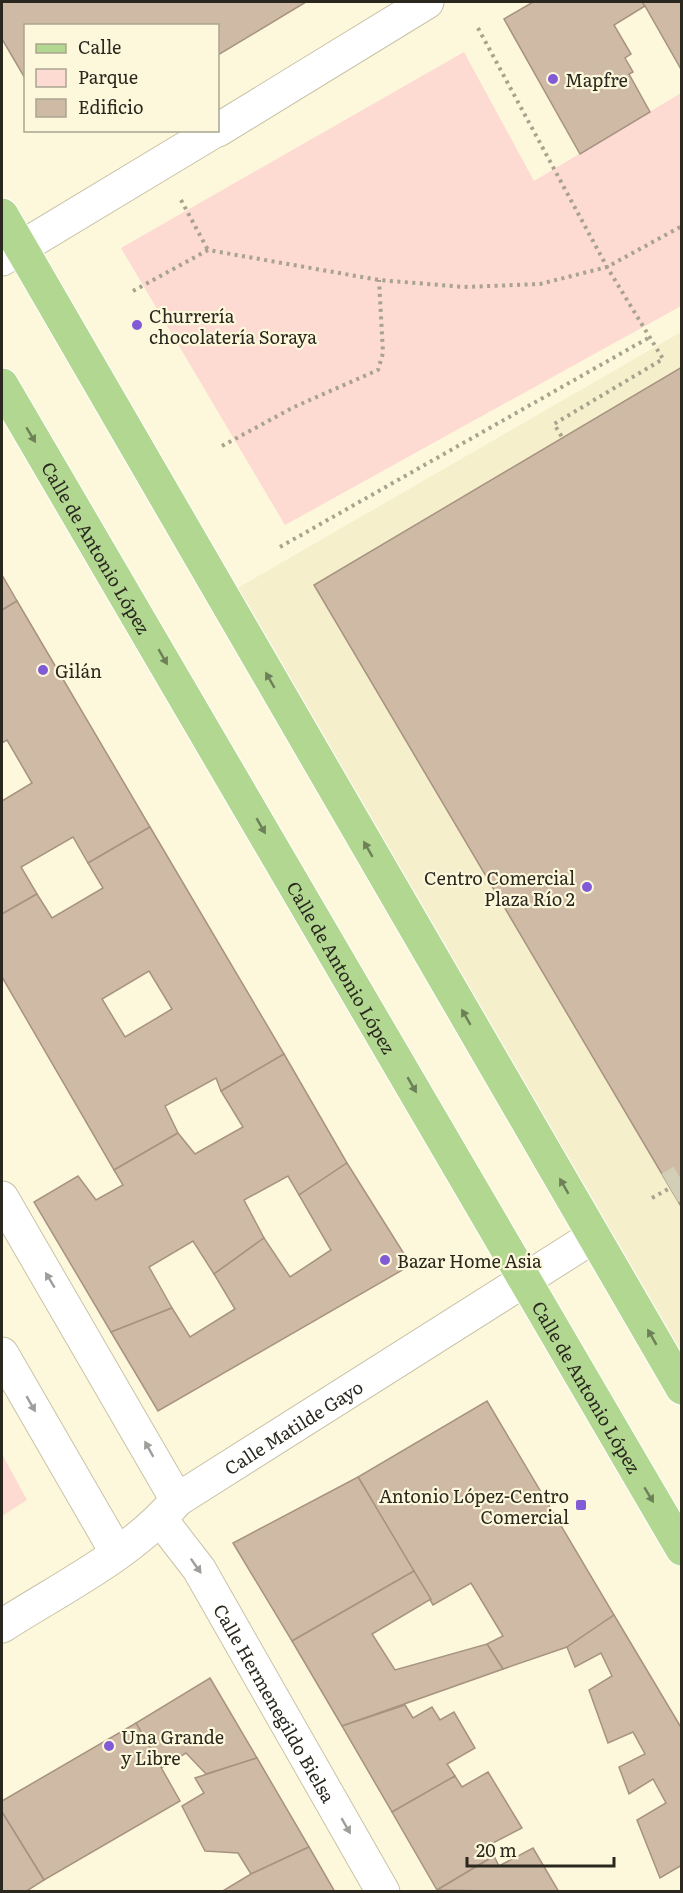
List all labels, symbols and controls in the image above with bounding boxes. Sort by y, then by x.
legend [24,24,219,132]
text: Calle [78,33,121,60]
text: Parque [78,63,138,90]
place label: Mapfre [565,66,628,93]
marker: Mapfre [546,72,560,86]
text: Edificio [78,93,144,120]
place label: Churrería chocolatería Soraya [149,302,317,350]
marker: Churrería chocolatería Soraya [130,318,144,332]
one-way arrow [26,427,37,443]
street label: Calle de Antonio López [36,456,158,639]
one-way arrow [158,649,168,666]
place label: Gilán [55,657,102,684]
marker: Gilán [36,663,50,677]
one-way arrow [265,671,275,688]
one-way arrow [256,818,266,835]
one-way arrow [363,840,373,857]
place label: Centro Comercial Plaza Río 2 [424,864,575,912]
street label: Calle de Antonio López [281,876,403,1058]
marker: Centro Comercial Plaza Río 2 [580,880,594,894]
one-way arrow [461,1008,471,1025]
one-way arrow [407,1077,417,1094]
one-way arrow [559,1178,570,1194]
place label: Bazar Home Asia [397,1247,542,1274]
marker: Bazar Home Asia [378,1253,392,1267]
one-way arrow [45,1272,55,1289]
street label: Calle de Antonio López [526,1295,648,1478]
one-way arrow [647,1328,657,1345]
street label: Calle Matilde Gayo [218,1372,368,1481]
one-way arrow [26,1396,36,1413]
one-way arrow [143,1441,154,1457]
place label: Antonio López-Centro Comercial [379,1482,569,1530]
one-way arrow [644,1487,655,1503]
marker: Antonio López-Centro Comercial [574,1498,588,1512]
one-way arrow [190,1558,202,1574]
street label: Calle Hermenegildo Bielsa [208,1598,343,1808]
place label: Una Grande y Libre [121,1723,224,1771]
marker: Una Grande y Libre [102,1739,116,1753]
one-way arrow [341,1818,351,1835]
scale bar [467,1830,614,1868]
text: 20 m [476,1836,517,1863]

